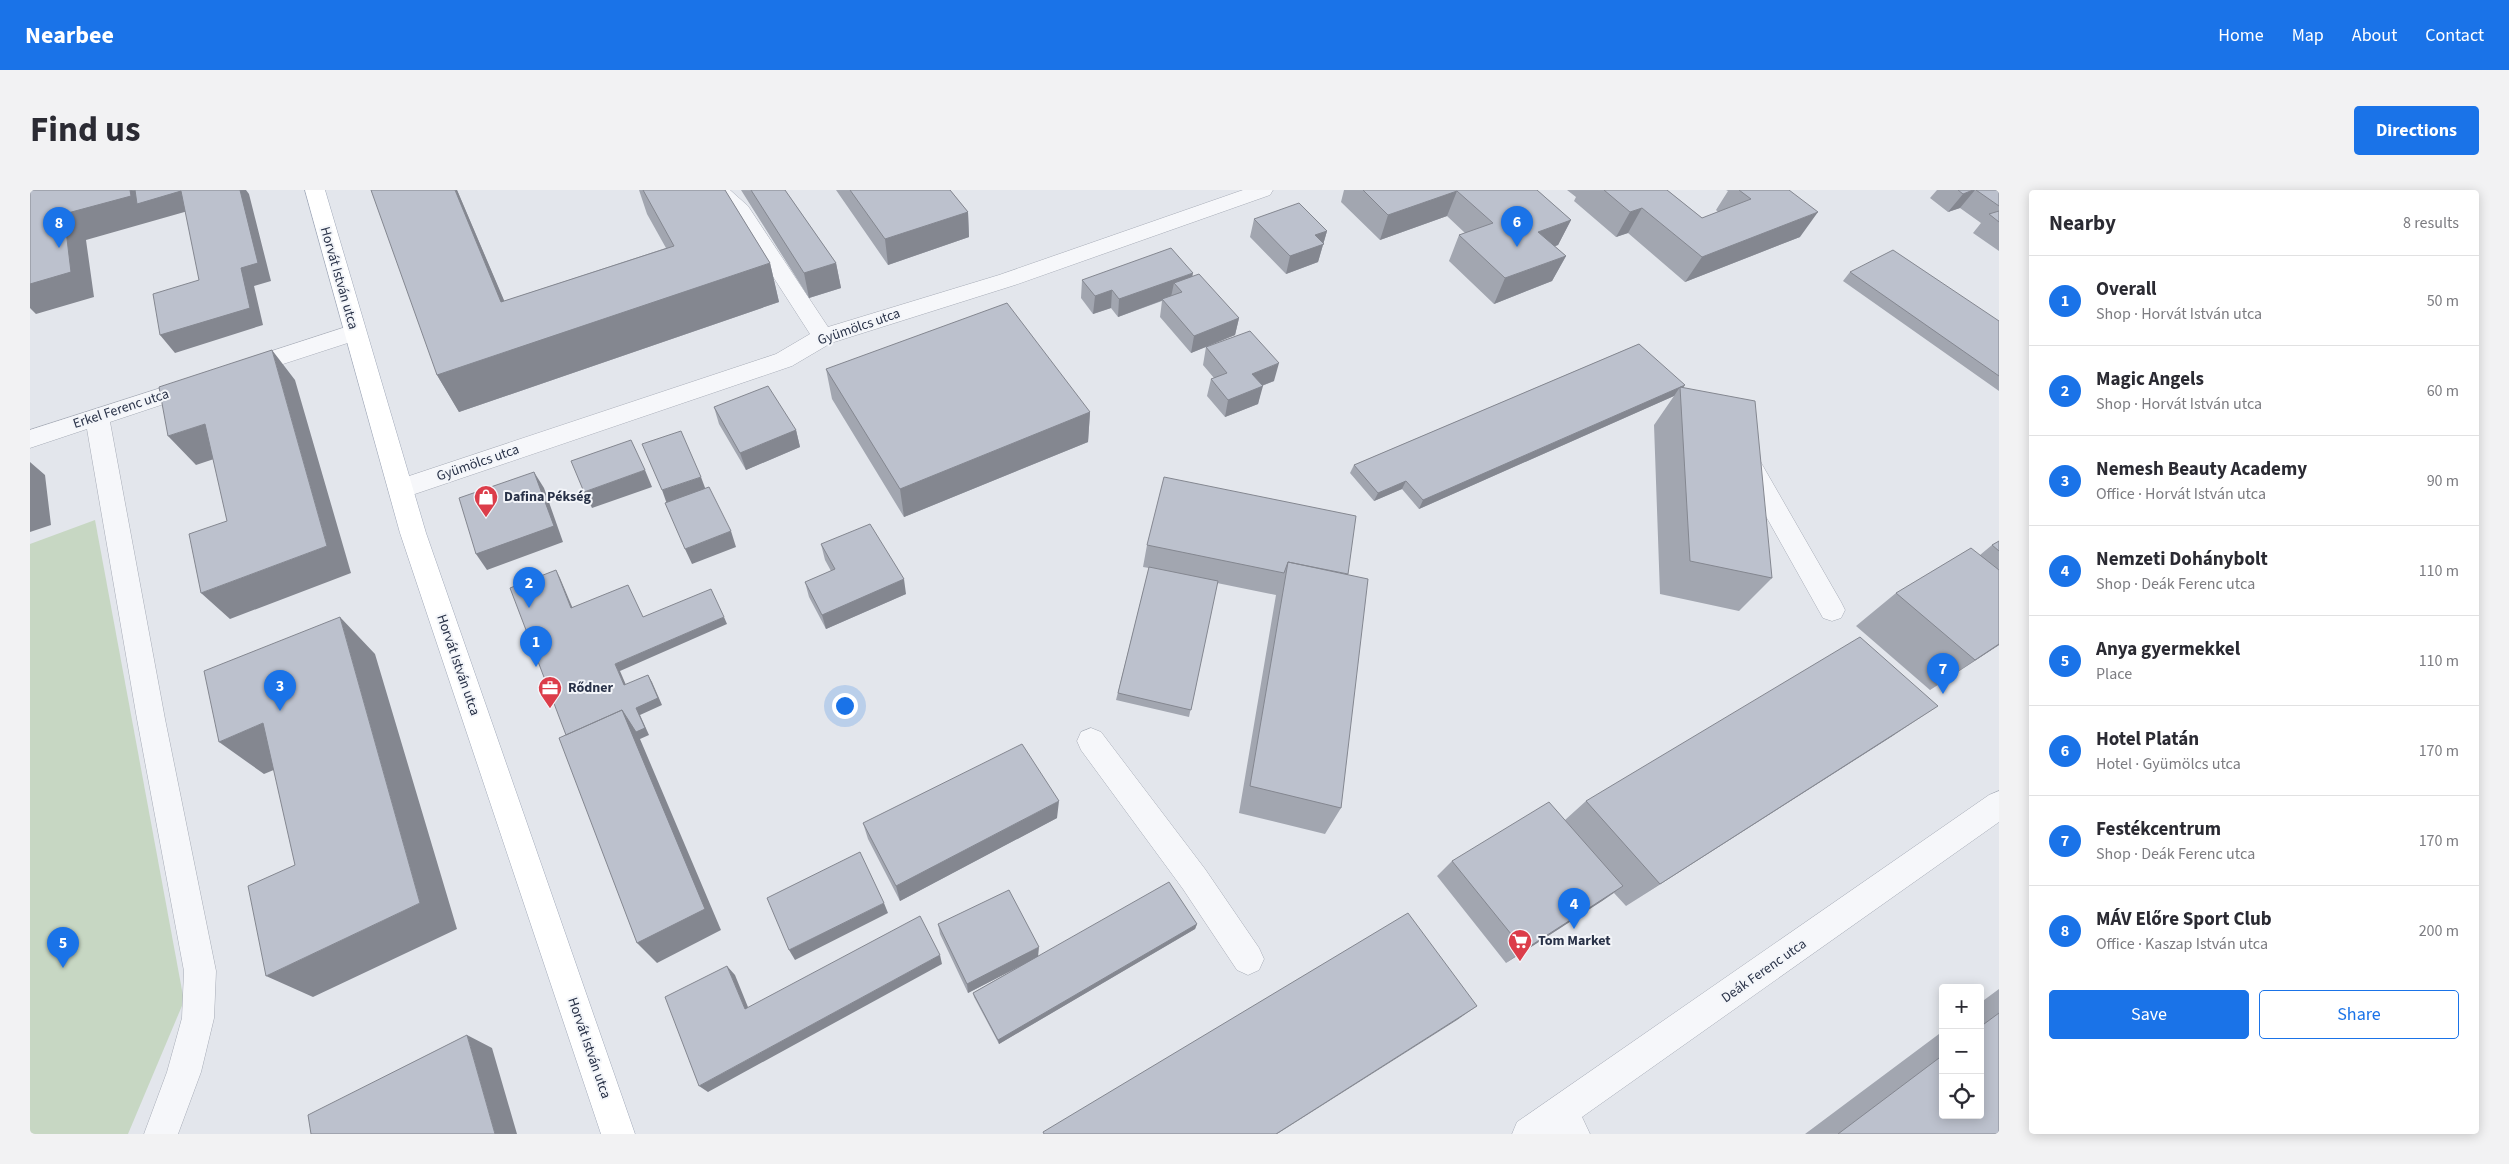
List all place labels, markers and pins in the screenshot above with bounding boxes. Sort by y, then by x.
pin: 6 [1501,206,1533,247]
pin: 8 [43,207,75,248]
shop icon: Dafina Pékség [473,484,499,518]
place label: Dafina Pékség [504,487,591,507]
pin: 2 [513,567,545,608]
pin: 1 [520,626,552,667]
pin: 7 [1927,653,1959,694]
pin: 3 [264,670,296,711]
office icon: Rődner [537,675,563,709]
place label: Rődner [568,678,613,698]
pin: 4 [1558,888,1590,929]
pin: 5 [47,927,79,968]
supermarket icon: Tom Market [1507,928,1533,962]
place label: Tom Market [1538,931,1611,951]

